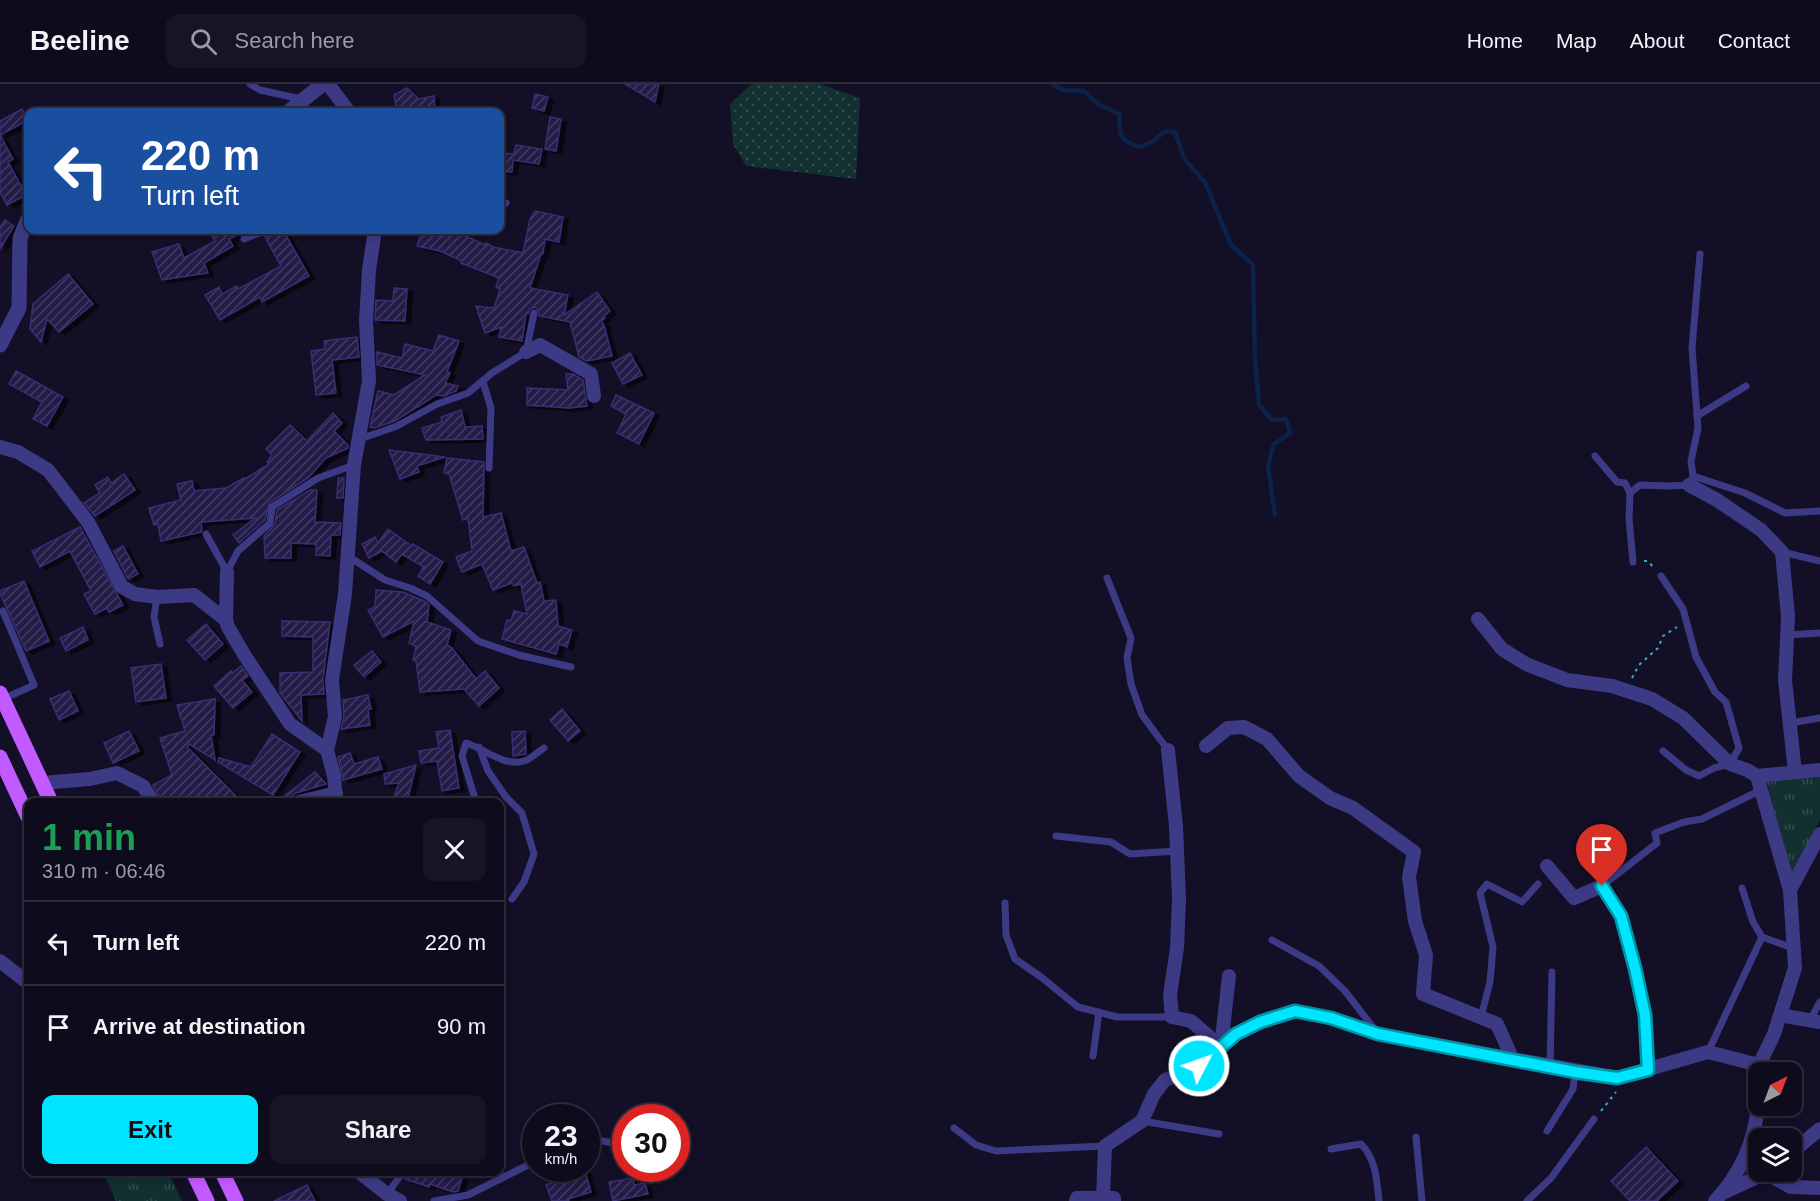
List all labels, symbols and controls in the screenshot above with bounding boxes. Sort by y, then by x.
search box [166,14,586,68]
text: Beeline [30,25,130,56]
icon: search [187,25,220,58]
text: Search here [235,28,354,53]
text: Home [1467,29,1523,52]
text: Map [1556,29,1597,52]
text: About [1630,29,1685,52]
text: Contact [1718,29,1790,52]
icon: left [42,132,120,210]
text: 220 m [141,132,260,179]
text: Turn left [141,181,239,211]
text: 1 min [42,817,136,858]
button: close [423,818,486,881]
pin [1576,824,1627,886]
icon: arrive [1585,833,1618,866]
text: 310 m · 06:46 [42,860,165,882]
icon: left [42,927,75,960]
text: Turn left [93,930,179,955]
text: 220 m [425,930,486,955]
icon: arrive [42,1011,75,1044]
text: Arrive at destination [93,1014,306,1039]
text: 90 m [437,1014,486,1039]
position arrow [1167,1034,1231,1098]
north arrow [1748,1062,1802,1116]
map controls [1748,1062,1802,1182]
button: Exit [42,1095,258,1164]
button: Share [270,1095,486,1164]
speed limit sign: 30 [612,1104,690,1182]
text: 23 [544,1119,578,1152]
button: layers [1748,1128,1802,1182]
text: km/h [545,1150,577,1167]

